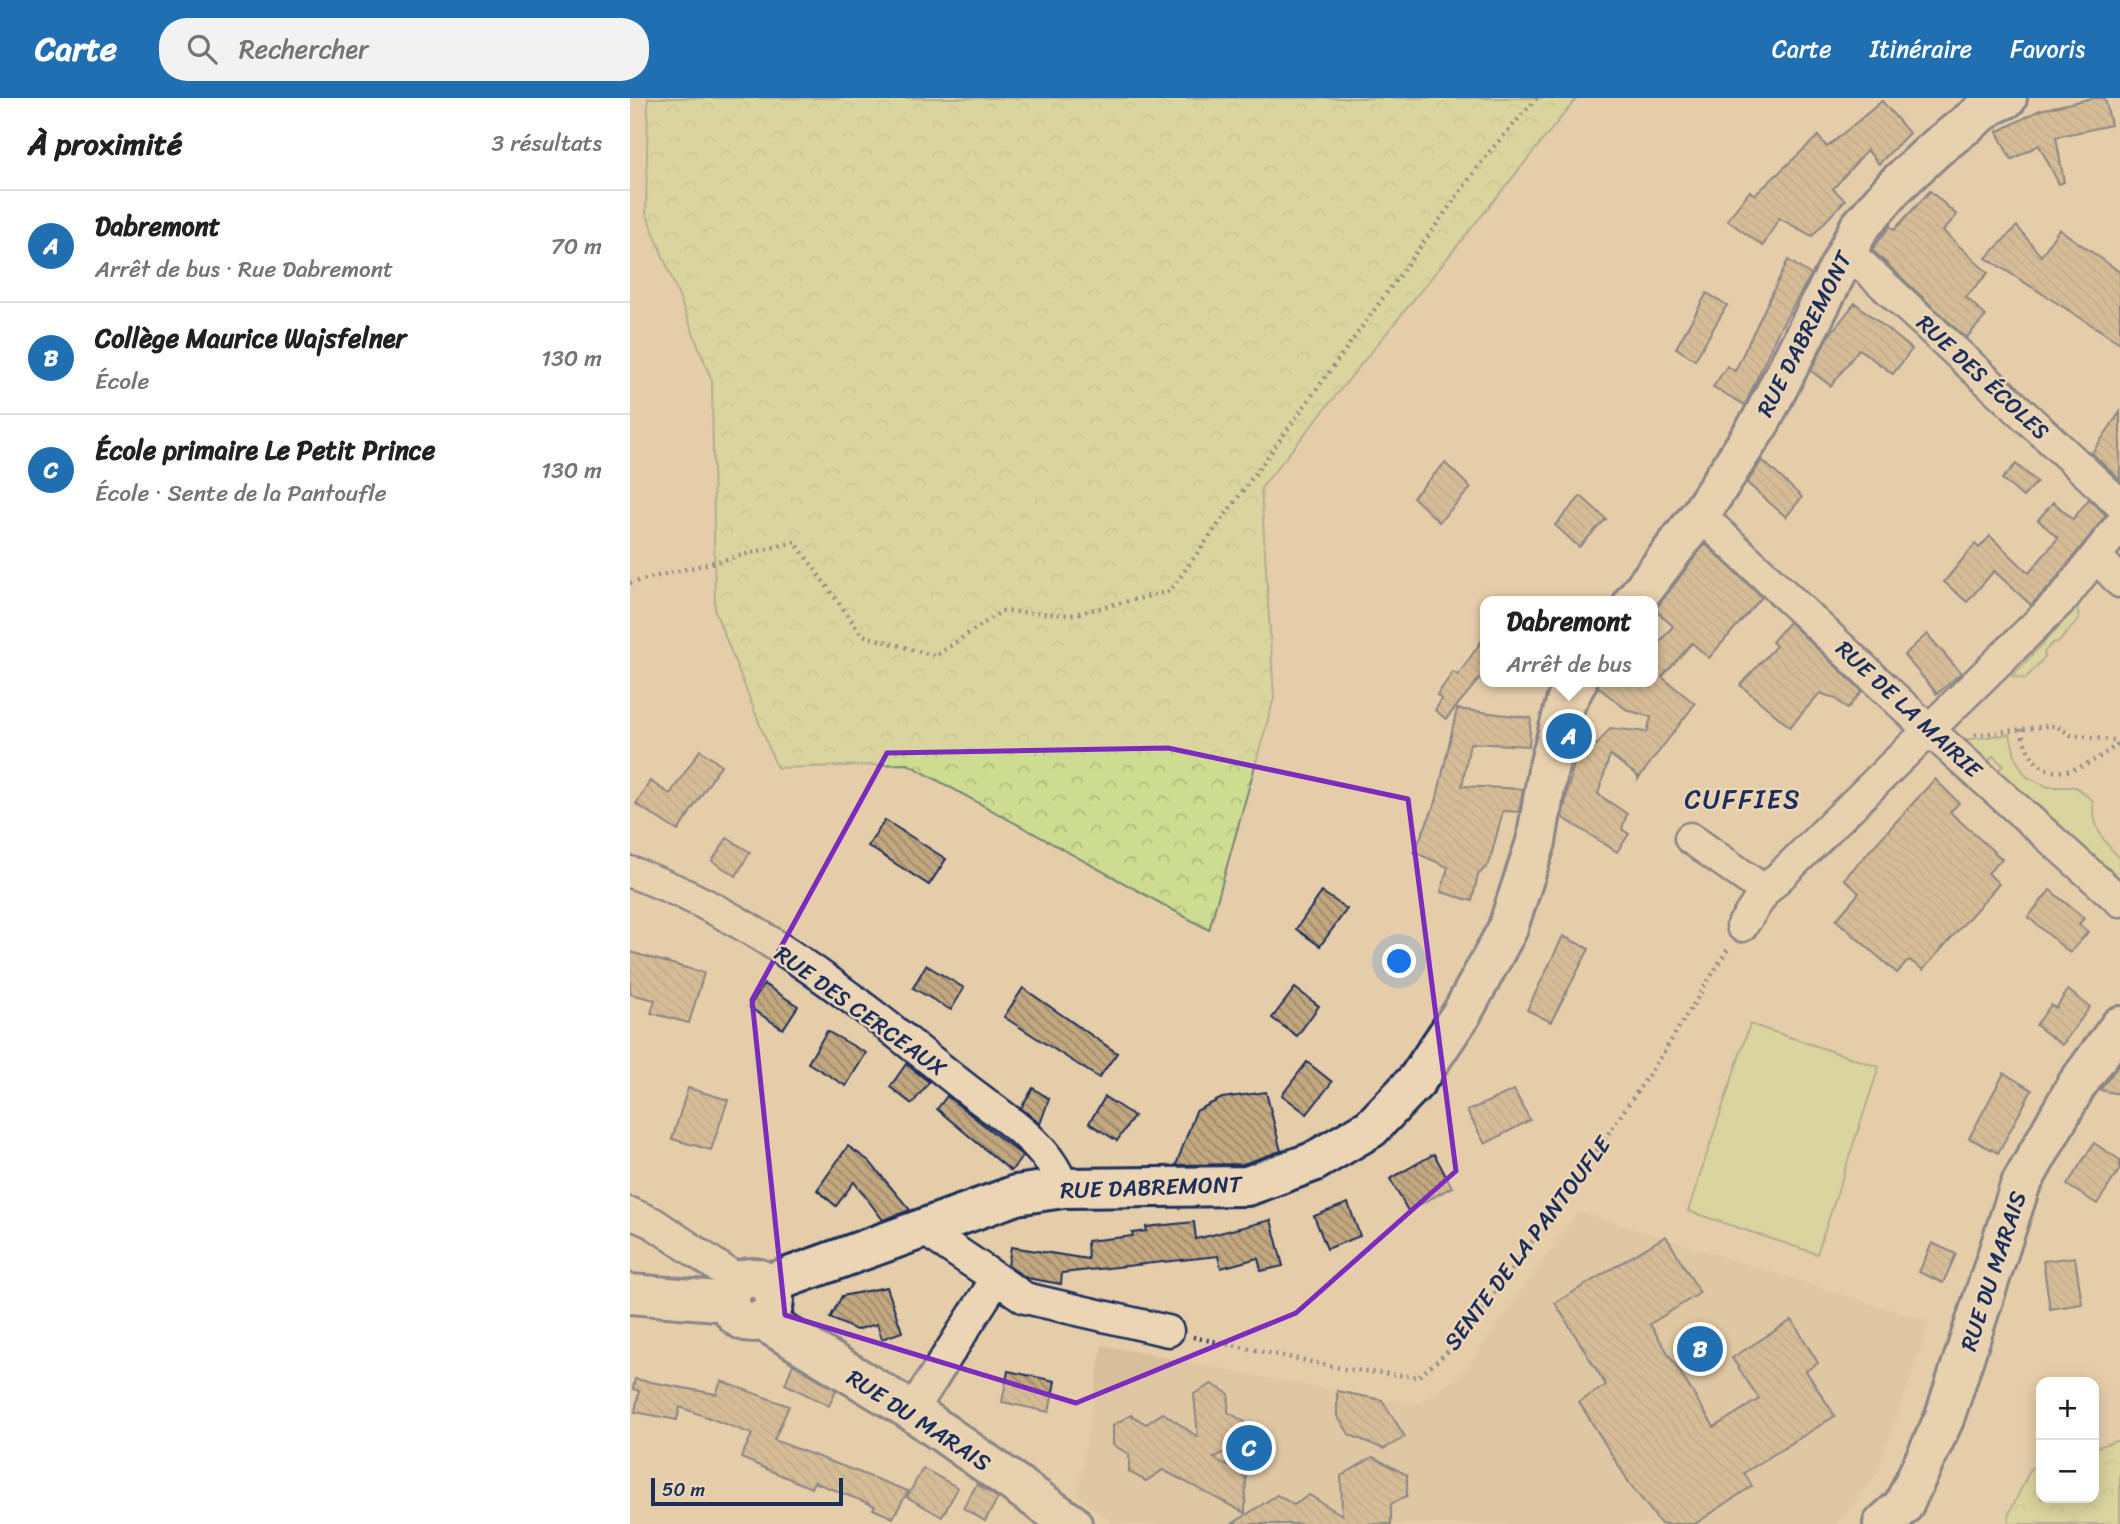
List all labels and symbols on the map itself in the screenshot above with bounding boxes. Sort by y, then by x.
street label: RUE DABREMONT [1745,243,1864,424]
street label: RUE DES ÉCOLES [1906,304,2059,450]
street label: RUE DE LA MAIRIE [1826,630,1993,790]
pin: A [1546,710,1592,762]
district label: CUFFIES [1685,776,1801,822]
street label: RUE DES CERCEAUX [765,934,956,1088]
your location [1382,944,1416,978]
street label: SENTE DE LA PANTOUFLE [1433,1126,1623,1359]
street label: RUE DABREMONT [1060,1164,1244,1211]
street label: RUE DU MARAIS [1948,1186,2039,1357]
pin: B [1677,1323,1723,1375]
street label: RUE DU MARAIS [838,1358,1000,1483]
pin: C [1226,1422,1272,1474]
scale bar [651,1475,844,1507]

